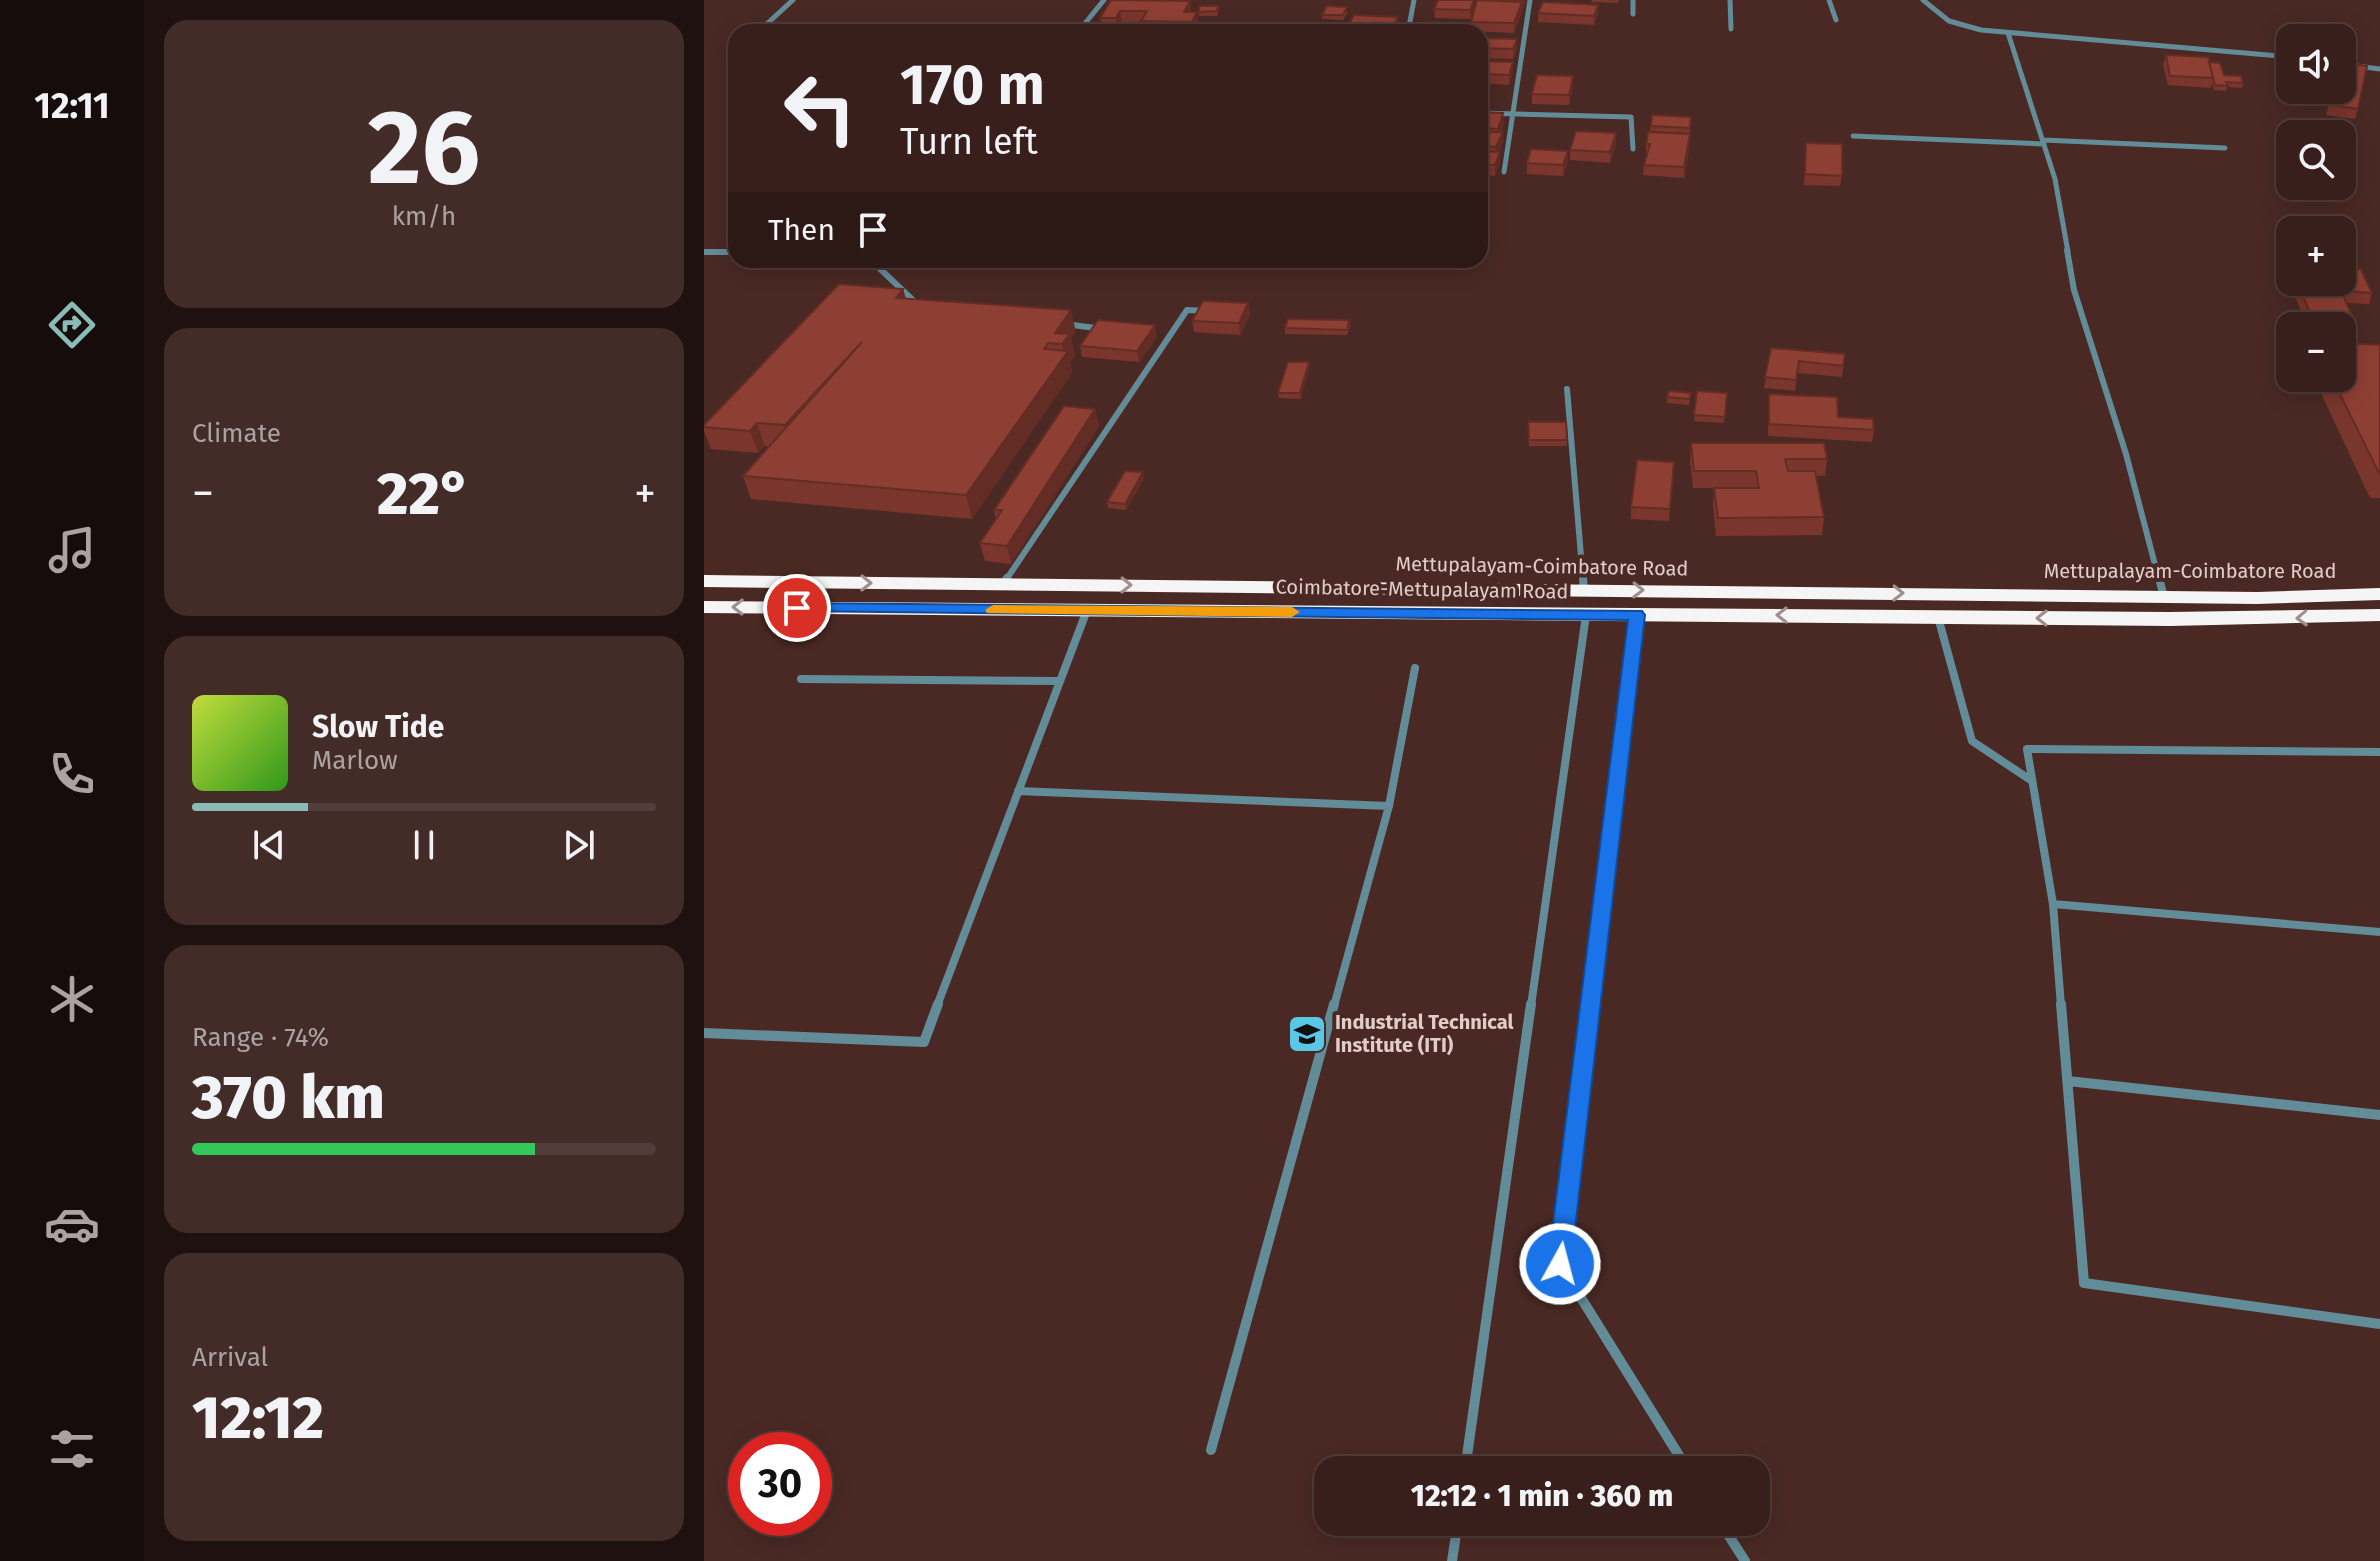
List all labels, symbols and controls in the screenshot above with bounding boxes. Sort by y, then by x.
map controls [2276,24,2356,392]
button: sound [2276,24,2356,104]
text: 170 m [900,52,1045,119]
icon: left [768,56,872,160]
text: 12:11 [34,84,110,128]
text: 26 [368,86,480,211]
text: Turn left [900,120,1038,164]
button: search [2276,120,2356,200]
text: km/h [392,201,456,232]
icon: arrive [851,208,895,252]
text: Then [768,212,835,248]
button: + [2276,216,2356,296]
icon: directions [44,297,100,353]
button: − [2276,312,2356,392]
text: Climate [192,418,281,449]
text: 22° [377,458,471,530]
text: − [192,467,214,520]
text: + [634,467,656,520]
icon: music [44,522,100,578]
street label: Mettupalayam-Coimbatore Road [1395,551,1689,581]
street label: Mettupalayam-Coimbatore Road [2044,559,2336,583]
pin [763,574,831,642]
one-way arrow [860,574,873,592]
street label: Coimbatore-Mettupalayam Road [1275,574,1569,604]
one-way arrow [1120,577,1133,594]
one-way arrow [1632,582,1645,599]
one-way arrow [1892,584,1905,602]
icon: arrive [775,586,819,630]
one-way arrow [731,598,744,616]
one-way arrow [1775,606,1788,624]
one-way arrow [2035,609,2048,626]
one-way arrow [2295,609,2308,626]
text: Slow Tide [312,709,444,745]
text: Marlow [312,745,398,776]
icon: phone [44,746,100,802]
icon: previous [247,823,291,867]
icon: pause [402,823,446,867]
icon: next [557,823,601,867]
icon: climate [44,971,100,1027]
place label: Industrial Technical Institute (ITI) [1335,1010,1513,1057]
school or university icon: Industrial Technical Institute (ITI) [1286,1013,1328,1055]
text: Range · 74% [192,1022,329,1053]
text: 370 km [192,1062,385,1134]
icon: car [44,1196,100,1252]
position arrow [1518,1222,1602,1306]
text: Arrival [192,1342,268,1373]
text: 12:12 [192,1382,324,1454]
icon: filters [44,1421,100,1477]
speed limit sign: 30 [728,1432,832,1536]
text: 12:12 · 1 min · 360 m [1411,1478,1673,1514]

